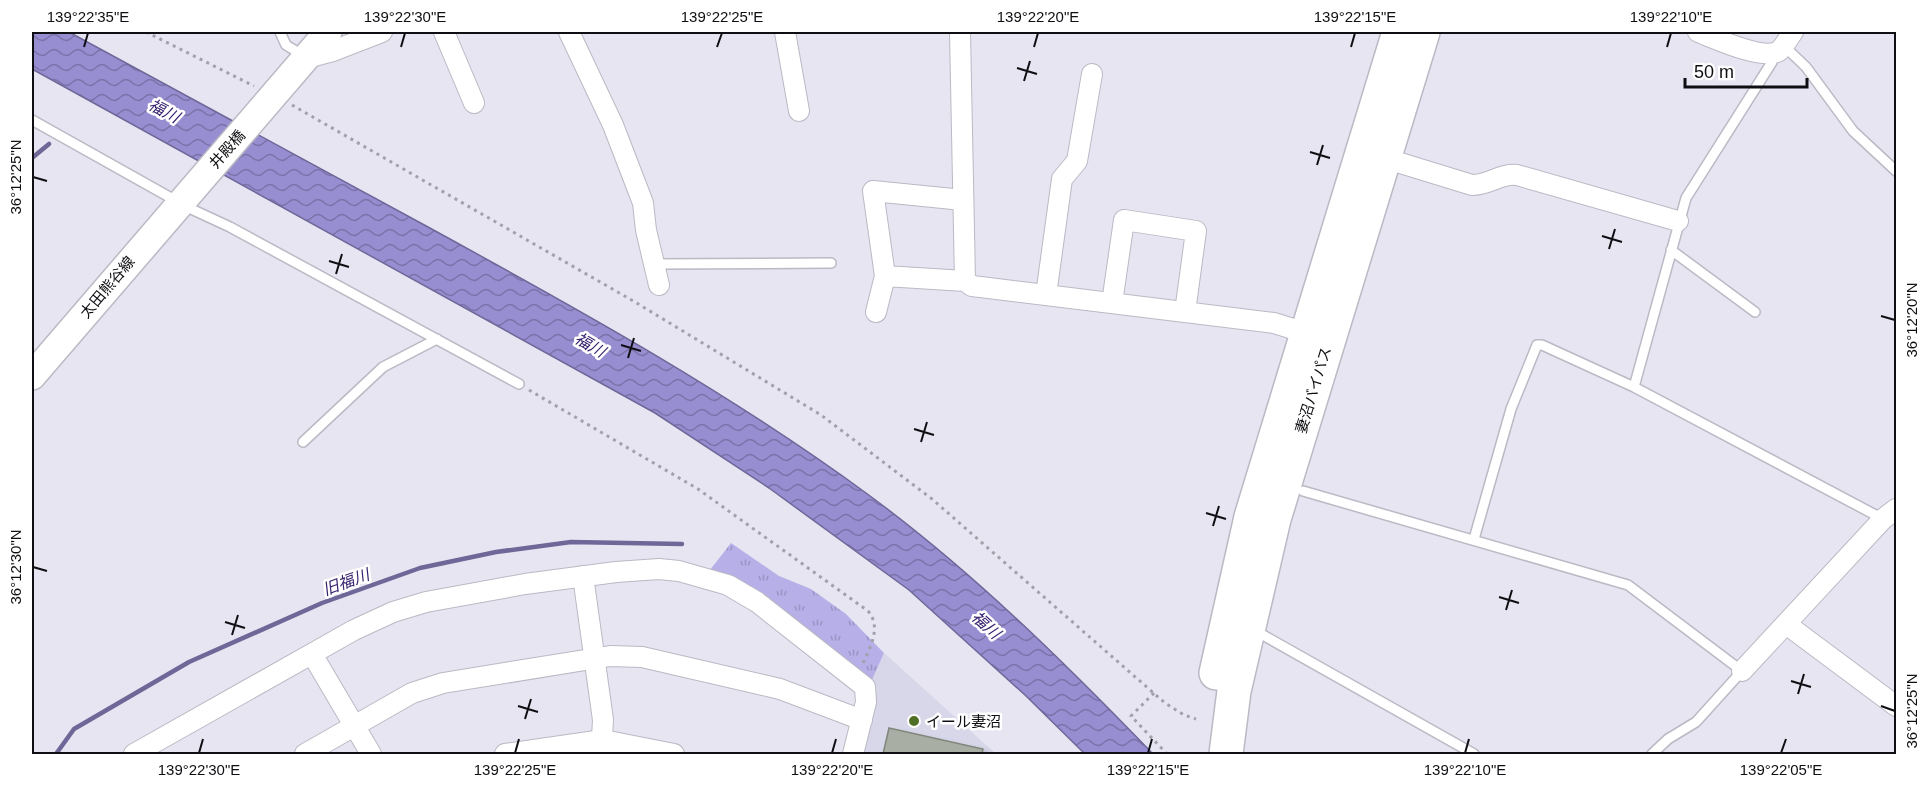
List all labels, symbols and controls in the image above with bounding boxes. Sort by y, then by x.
text: 139°22'35"E [47,8,129,25]
text: 139°22'30"E [364,8,446,25]
text: 139°22'25"E [681,8,763,25]
text: 139°22'20"E [997,8,1079,25]
text: 139°22'15"E [1314,8,1396,25]
text: 139°22'10"E [1630,8,1712,25]
scale bar [1685,51,1806,89]
text: 50 m [1694,62,1734,82]
water label: 福川 [146,96,184,127]
street label: 井殿橋 [206,127,248,171]
text: 36°12'25"N [7,139,24,215]
street label: 太田熊谷線 [76,253,138,321]
text: 36°12'20"N [1903,282,1920,358]
water label: 福川 [572,330,610,361]
street label: 妻沼バイパス [1292,345,1334,435]
text: 36°12'30"N [7,529,24,605]
water label: 旧福川 [321,565,373,598]
water label: 福川 [968,608,1005,643]
text: 36°12'25"N [1903,673,1920,749]
place label: イール妻沼 [926,713,1001,730]
marker: イール妻沼 [907,714,921,728]
text: 139°22'30"E [158,761,240,778]
text: 139°22'25"E [474,761,556,778]
text: 139°22'20"E [791,761,873,778]
text: 139°22'15"E [1107,761,1189,778]
text: 139°22'10"E [1424,761,1506,778]
text: 139°22'05"E [1740,761,1822,778]

